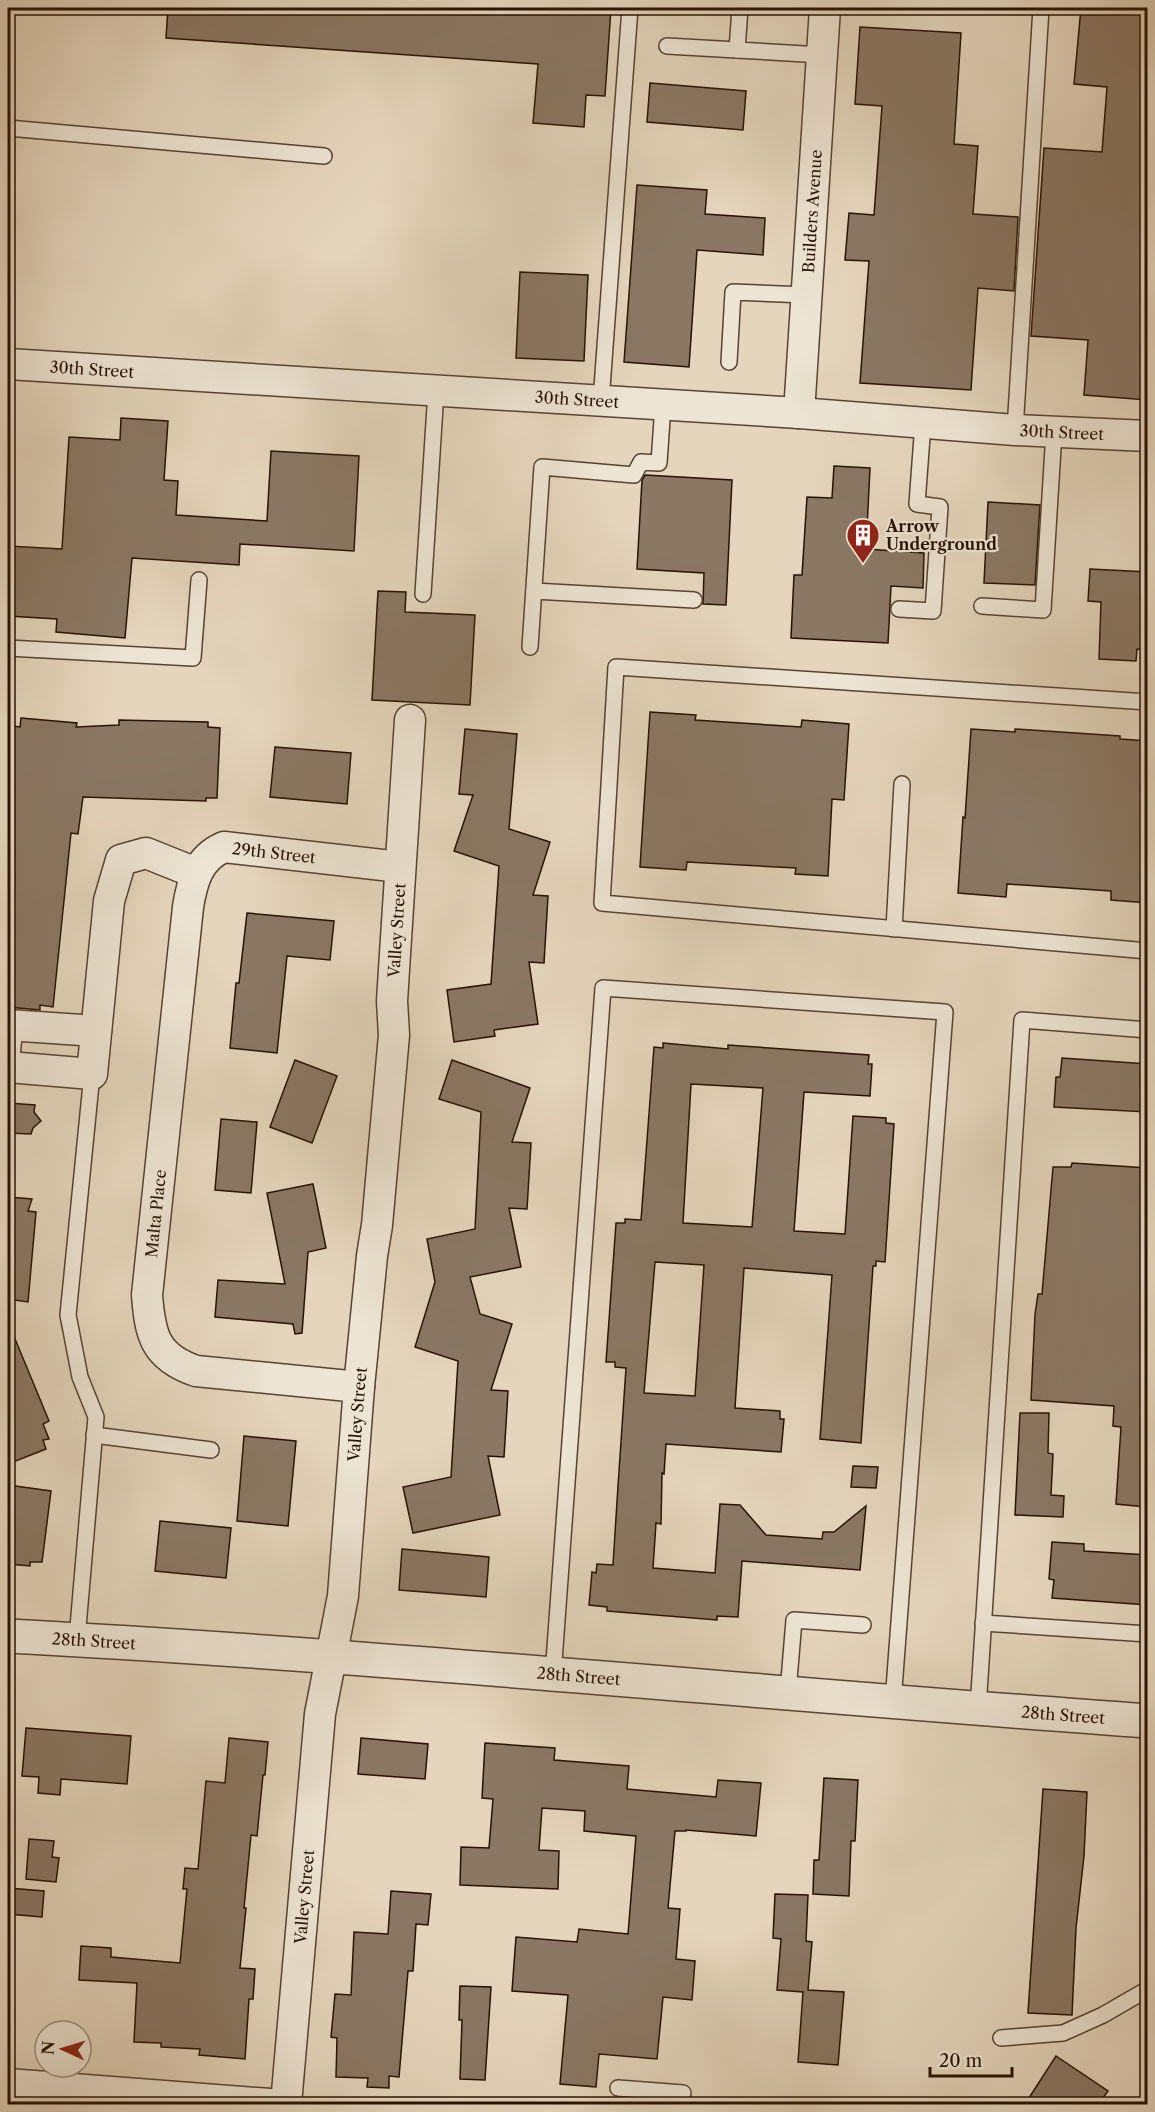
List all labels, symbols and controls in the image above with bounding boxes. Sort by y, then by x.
street label: Builders Avenue [798,149,826,274]
street label: 30th Street [49,357,135,382]
street label: 30th Street [534,387,620,412]
street label: 30th Street [1019,420,1105,444]
place label: Arrow Underground [885,516,997,554]
building icon: Arrow Underground [845,517,881,564]
street label: 29th Street [231,838,317,867]
street label: Valley Street [383,882,410,979]
street label: Malta Place [141,1168,170,1259]
street label: Valley Street [343,1366,371,1463]
street label: 28th Street [51,1628,137,1653]
street label: 28th Street [536,1663,622,1689]
street label: 28th Street [1020,1702,1106,1728]
street label: Valley Street [290,1848,318,1946]
north arrow [33,2019,93,2079]
text: N [38,2040,59,2056]
scale bar [930,2040,1012,2078]
text: 20 m [939,2050,983,2072]

